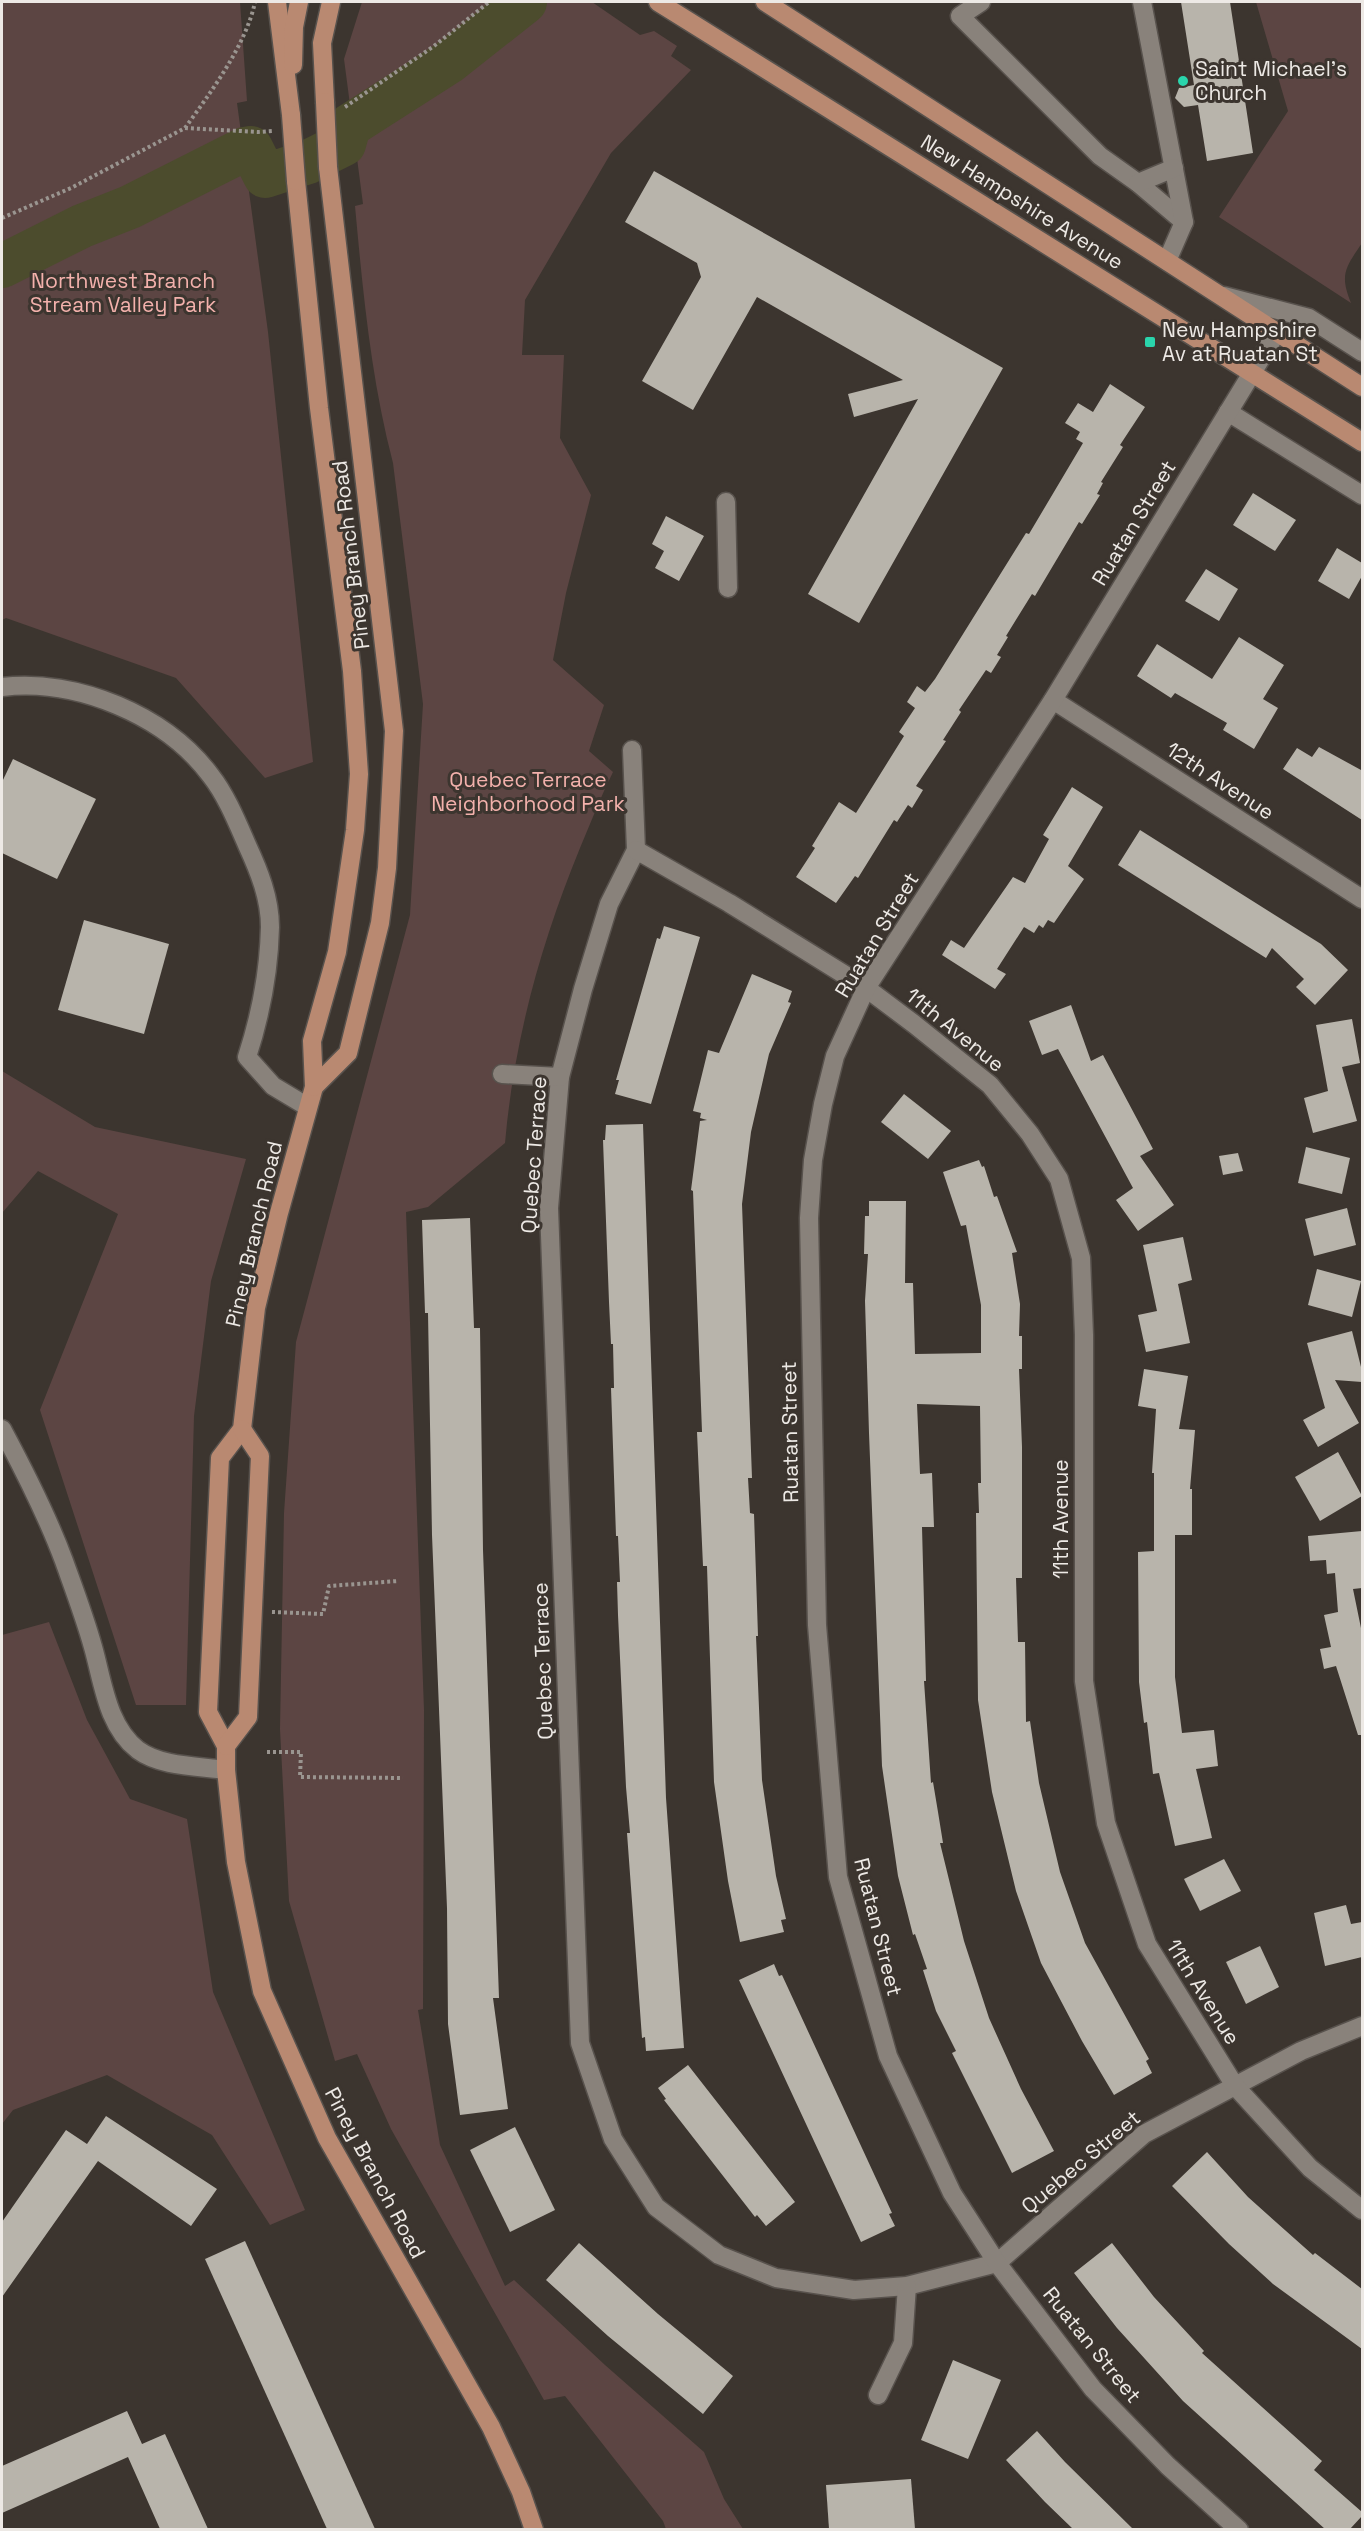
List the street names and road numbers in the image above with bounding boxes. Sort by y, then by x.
street label: New Hampshire Avenue [916,128,1129,275]
street label: Ruatan Street [1086,455,1182,590]
street label: Piney Branch Road [326,459,375,651]
street label: 12th Avenue [1161,736,1279,825]
street label: Ruatan Street [829,867,925,1002]
street label: 11th Avenue [900,982,1010,1078]
street label: Quebec Terrace [515,1075,552,1235]
street label: Piney Branch Road [219,1138,288,1330]
street label: Ruatan Street [775,1361,804,1503]
street label: 11th Avenue [1047,1459,1074,1579]
street label: Quebec Terrace [526,1582,559,1740]
street label: Ruatan Street [848,1855,909,1999]
street label: 11th Avenue [1160,1934,1247,2050]
street label: Piney Branch Road [319,2083,432,2263]
street label: Quebec Street [1016,2104,1146,2219]
street label: Ruatan Street [1037,2281,1147,2408]

